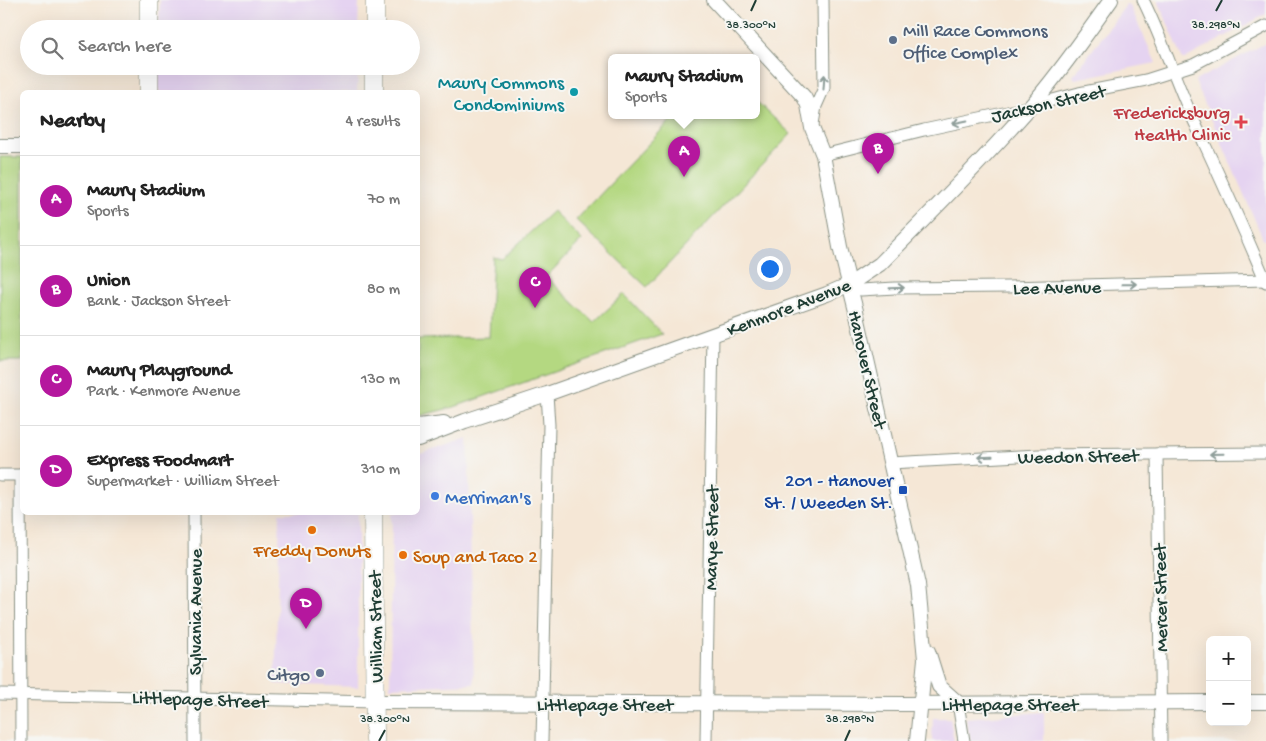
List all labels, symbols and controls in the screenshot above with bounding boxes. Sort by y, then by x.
text: 38.300°N [725,19,776,33]
text: 38.298°N [1191,19,1240,33]
search box [20,20,420,75]
place label: Mill Race Commons Office Complex [903,21,1048,66]
icon: search [38,34,66,62]
marker: Mill Race Commons Office Complex [887,34,899,46]
text: Search here [78,36,172,59]
popup [608,54,760,119]
text: Maury Stadium [625,66,743,89]
place label: Maury Commons Condominiums [438,73,565,118]
one-way arrow [819,74,829,90]
street label: Jackson Street [989,81,1110,130]
marker: Maury Commons Condominiums [568,86,580,98]
text: Sports [625,89,667,108]
place label: Fredericksburg Health Clinic [1113,103,1231,148]
text: Nearby [40,110,105,135]
text: 4 results [345,113,400,132]
marker: Fredericksburg Health Clinic [1234,115,1248,129]
one-way arrow [952,118,968,127]
pin: B [862,133,894,174]
pin: A [668,136,700,177]
text: Maury Stadium [87,180,205,203]
text: A [51,191,61,210]
text: 70 m [367,191,400,210]
text: Sports [87,203,129,222]
your location [757,256,783,282]
pin: C [519,267,551,308]
text: Union [87,270,130,293]
street label: Kenmore Avenue [724,275,855,343]
street label: Lee Avenue [1013,277,1102,302]
one-way arrow [1121,279,1137,289]
text: B [52,281,60,300]
text: 80 m [367,281,400,300]
one-way arrow [888,283,905,293]
text: Bank · Jackson Street [87,293,230,312]
street label: Hanover Street [841,309,891,433]
text: Maury Playground [87,360,231,383]
text: C [52,371,60,390]
text: 130 m [361,371,400,390]
text: Park · Kenmore Avenue [87,383,240,402]
street label: Weedon Street [1017,446,1141,471]
one-way arrow [1210,449,1226,459]
text: Express Foodmart [87,450,232,473]
one-way arrow [977,452,994,462]
text: D [51,461,61,480]
text: 310 m [361,461,400,480]
place label: 201 - Hanover St. / Weeden St. [764,471,895,516]
text: Supermarket · William Street [87,473,278,492]
street label: Marye Street [701,483,726,591]
marker: 201 - Hanover St. / Weeden St. [897,484,909,496]
place label: Merriman's [445,488,531,511]
marker: Merriman's [429,490,441,502]
marker: Freddy Donuts [306,524,318,536]
place label: Freddy Donuts [252,541,372,564]
street label: Mercer Street [1150,542,1175,652]
place label: Soup and Taco 2 [413,547,538,570]
street label: Sylvania Avenue [186,549,209,675]
marker: Soup and Taco 2 [397,549,409,561]
street label: William Street [365,569,390,683]
pin: D [290,588,322,629]
map controls [1206,636,1251,726]
button: + [1206,636,1251,681]
place label: Citgo [267,665,310,688]
marker: Citgo [314,667,326,679]
button: − [1206,681,1251,726]
street label: Littlepage Street [131,688,271,715]
street label: Littlepage Street [537,695,675,718]
street label: Littlepage Street [942,695,1080,718]
text: 38.300°N [359,713,410,727]
text: 38.298°N [825,713,874,727]

